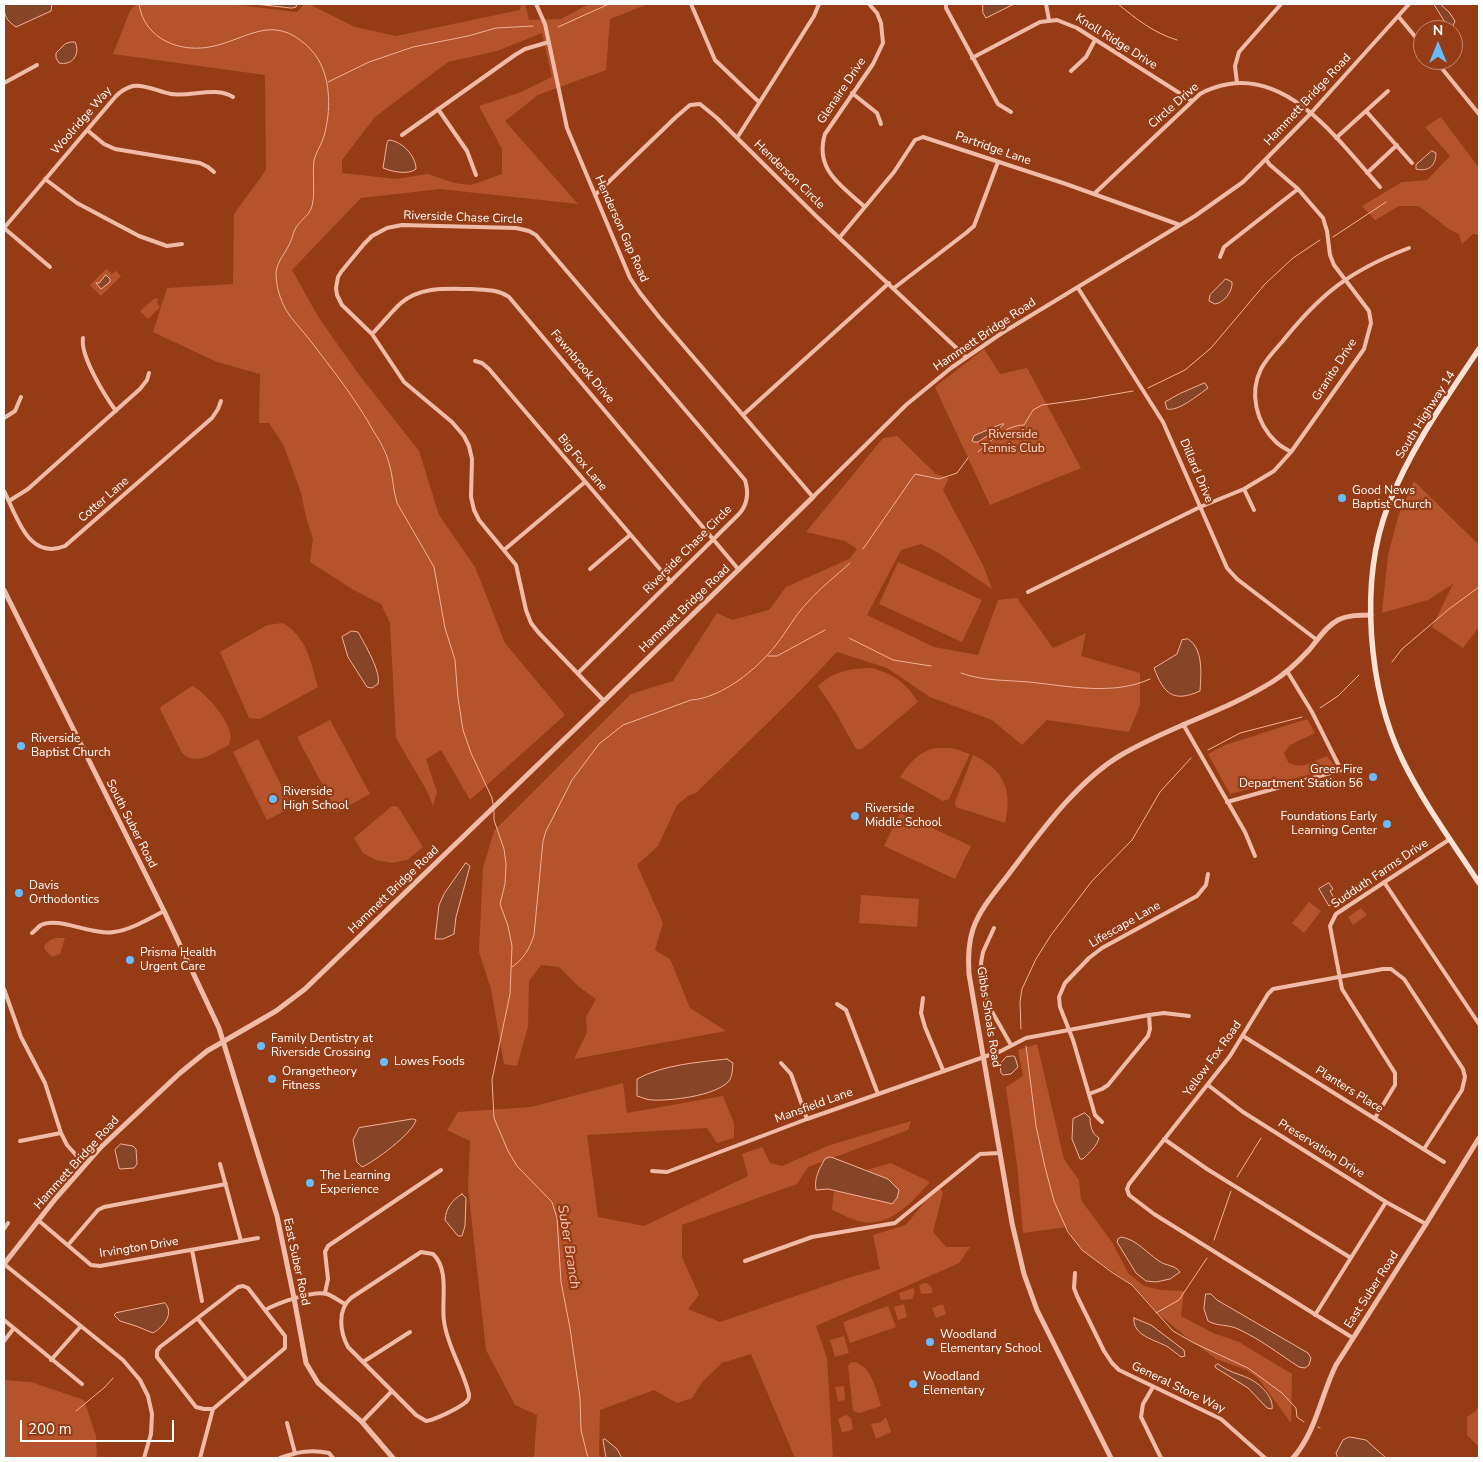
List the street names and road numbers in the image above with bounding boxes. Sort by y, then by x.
street label: Knoll Ridge Drive [1072,11,1160,73]
street label: Hammett Bridge Road [1262,51,1354,149]
street label: Glenaire Drive [815,55,869,127]
street label: Circle Drive [1146,80,1202,132]
street label: Woolridge Way [49,84,115,158]
street label: Partridge Lane [953,129,1033,169]
street label: Henderson Circle [751,138,827,212]
street label: Henderson Gap Road [591,173,651,285]
street label: Riverside Chase Circle [403,209,523,227]
street label: Hammett Bridge Road [931,295,1039,375]
street label: Fawnbrook Drive [547,327,617,407]
street label: Granito Drive [1310,336,1360,404]
street label: South Highway 14 [1393,369,1459,461]
street label: Big Fox Lane [554,432,610,494]
street label: Dillard Drive [1176,437,1216,505]
street label: Cotter Lane [76,474,132,526]
street label: Riverside Chase Circle [641,503,735,597]
street label: Hammett Bridge Road [637,562,733,656]
street label: South Suber Road [102,777,160,871]
street label: Sudduth Farms Drive [1329,836,1431,912]
street label: Hammett Bridge Road [346,843,442,937]
street label: Lifescape Lane [1087,899,1163,951]
street label: Gibbs Shoals Road [973,966,1003,1068]
street label: Yellow Fox Road [1181,1019,1245,1099]
street label: Planters Place [1312,1063,1386,1117]
street label: Mansfield Lane [773,1085,855,1127]
street label: Hammett Bridge Road [31,1113,123,1213]
street label: Preservation Drive [1275,1117,1367,1181]
street label: East Suber Road [280,1217,312,1307]
street label: Irvington Drive [99,1235,179,1261]
street label: East Suber Road [1342,1249,1402,1331]
street label: General Store Way [1129,1359,1227,1417]

